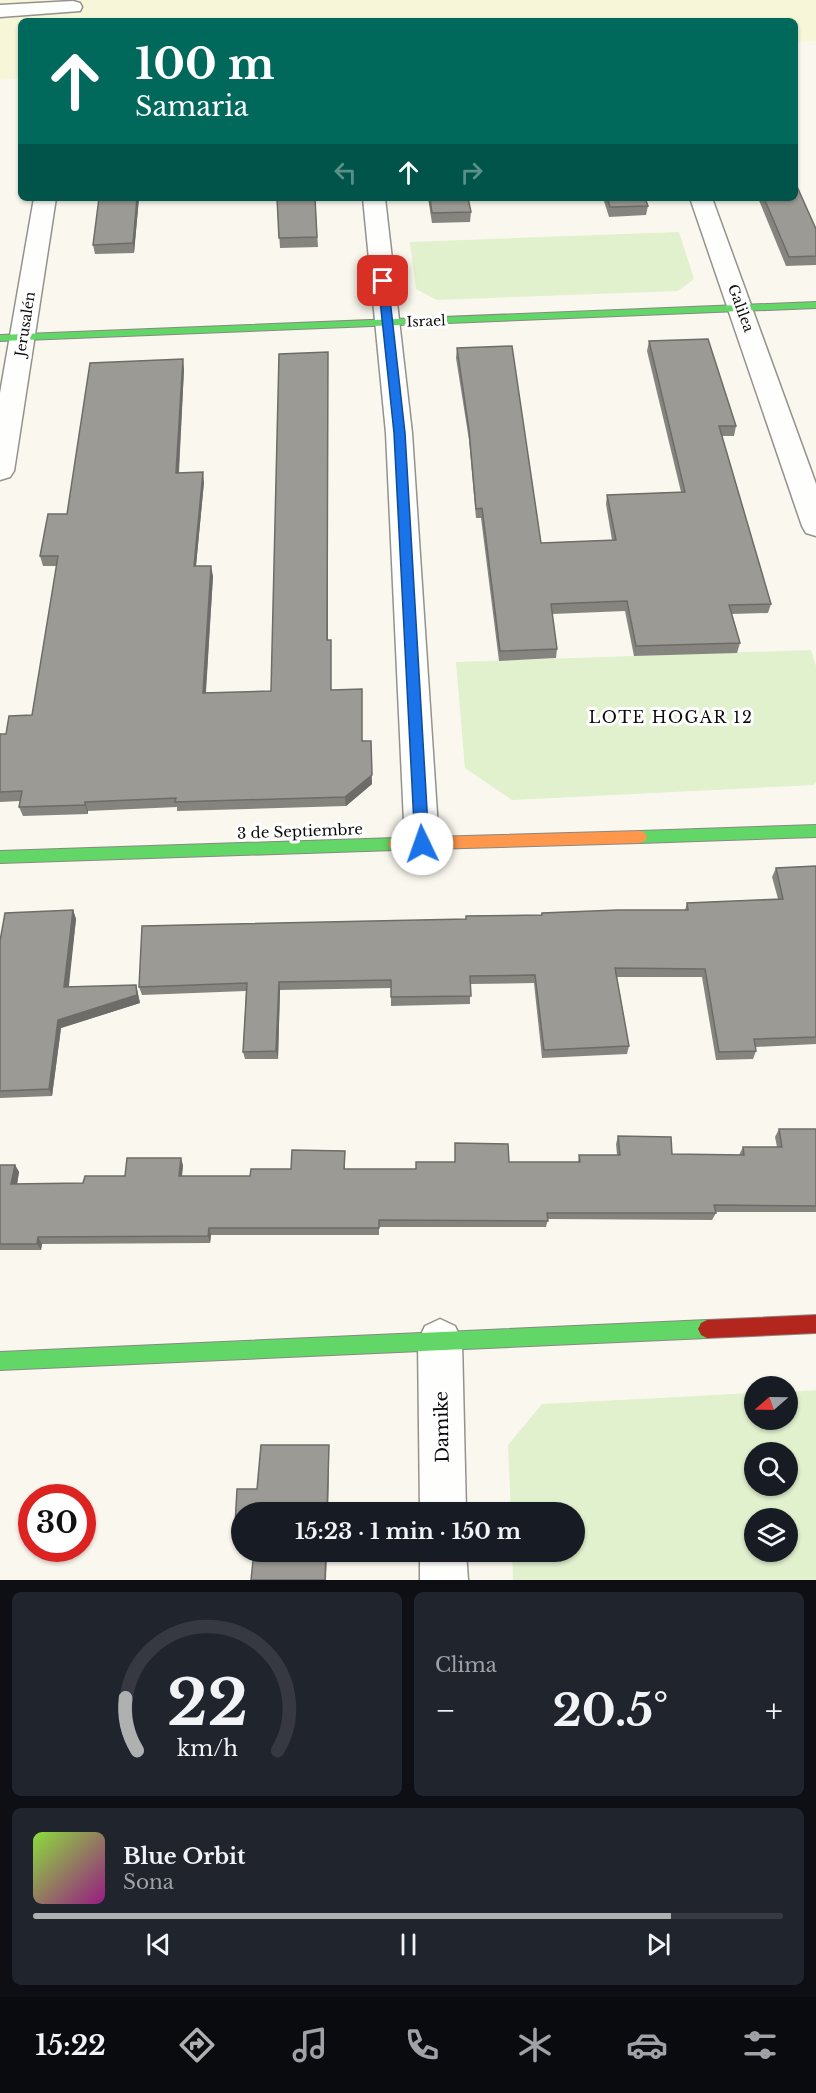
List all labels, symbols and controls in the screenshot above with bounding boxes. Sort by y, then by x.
text: 100 m [135,38,274,90]
icon: ahead [36,42,114,120]
text: Samaria [135,90,248,123]
icon: left [329,156,362,189]
icon: ahead [392,156,425,189]
icon: right [455,156,488,189]
pin [357,255,408,306]
icon: arrive [366,264,399,297]
street label: Galilea [724,282,758,335]
street label: Jerusalén [11,290,39,360]
street label: Israel [406,311,446,331]
district label: LOTE HOGAR 12 [589,707,753,727]
position arrow [390,812,454,876]
street label: 3 de Septiembre [237,819,363,843]
north arrow [744,1376,798,1430]
map controls [744,1376,798,1562]
street label: Damike [430,1391,454,1463]
button: search [744,1442,798,1496]
speed limit sign: 30 [18,1484,96,1562]
button: layers [744,1508,798,1562]
text: 15:23 · 1 min · 150 m [295,1518,521,1545]
text: Clima [435,1653,497,1677]
text: 22 [166,1664,248,1742]
text: 20.5° [552,1682,668,1738]
text: − [435,1690,456,1731]
text: + [765,1690,783,1731]
text: km/h [177,1735,238,1762]
text: Blue Orbit [123,1843,245,1870]
text: Sona [123,1870,174,1894]
icon: previous [142,1928,175,1961]
icon: pause [392,1928,425,1961]
icon: next [642,1928,675,1961]
icon: directions [176,2024,218,2066]
icon: music [289,2024,331,2066]
icon: phone [401,2024,443,2066]
icon: climate [514,2024,556,2066]
icon: car [626,2024,668,2066]
icon: filters [739,2024,781,2066]
text: 15:22 [35,2029,106,2062]

